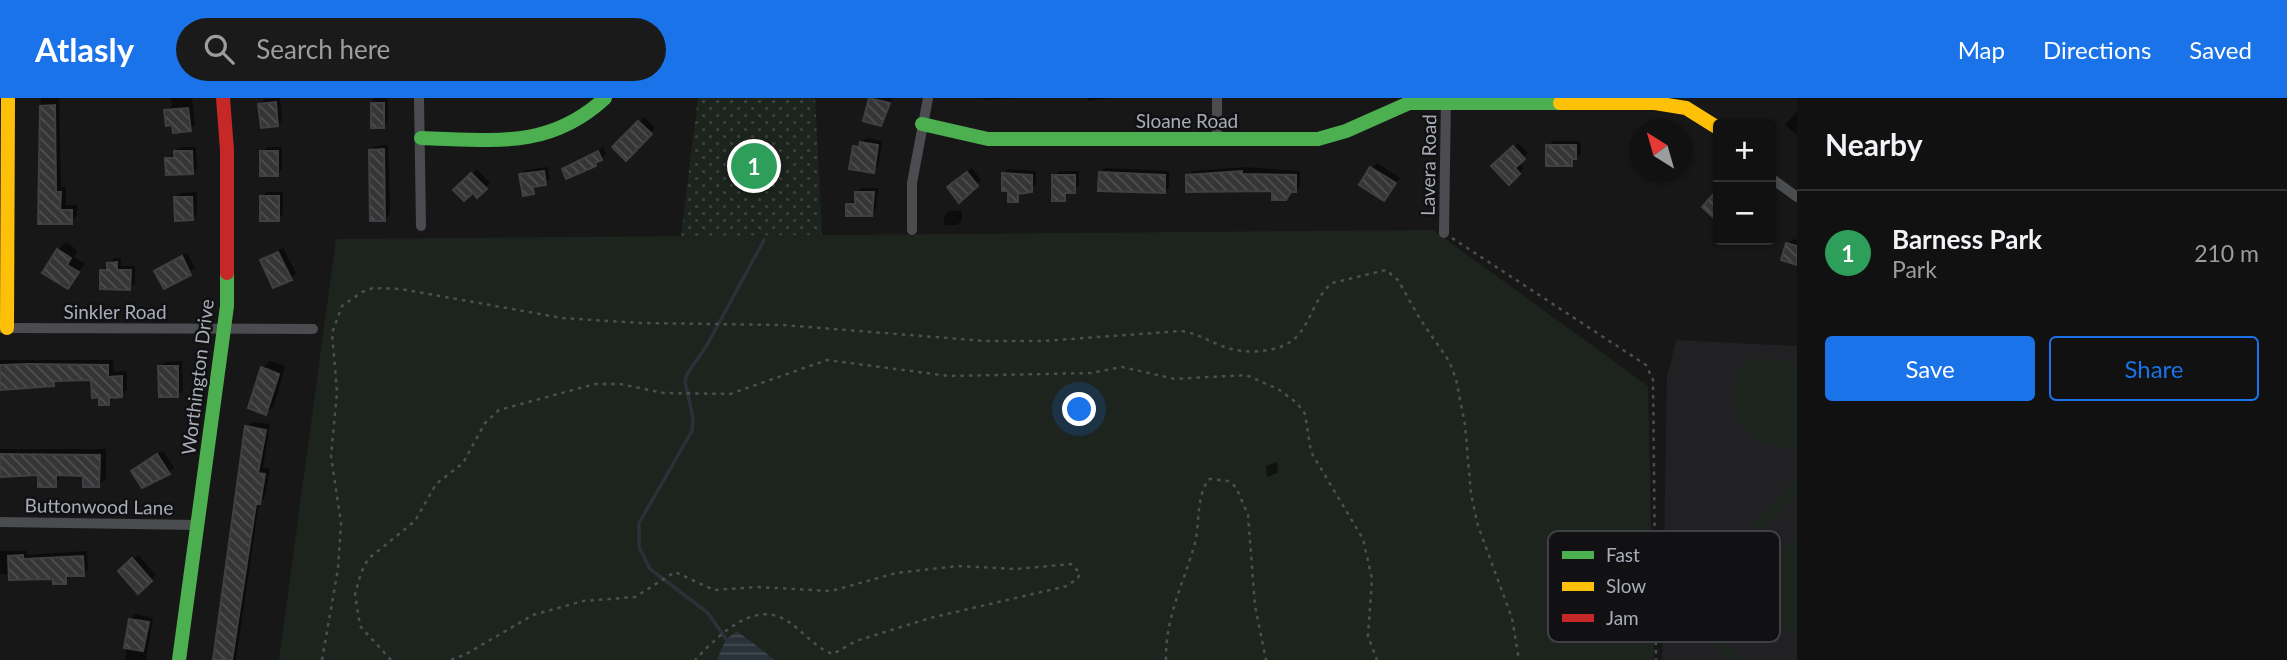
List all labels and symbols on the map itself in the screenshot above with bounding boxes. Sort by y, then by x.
street label: Sloane Road [1136,109,1238,132]
street label: Lavera Road [1416,114,1440,216]
north arrow [1629,119,1692,182]
pin: 1 [731,140,777,192]
street label: Worthington Drive [176,298,218,456]
street label: Sinkler Road [63,300,167,323]
your location [1062,392,1096,426]
street label: Buttonwood Lane [25,493,173,519]
legend [1548,531,1780,642]
text: Fast [1606,543,1640,566]
text: Slow [1606,574,1646,597]
text: Jam [1606,606,1639,629]

